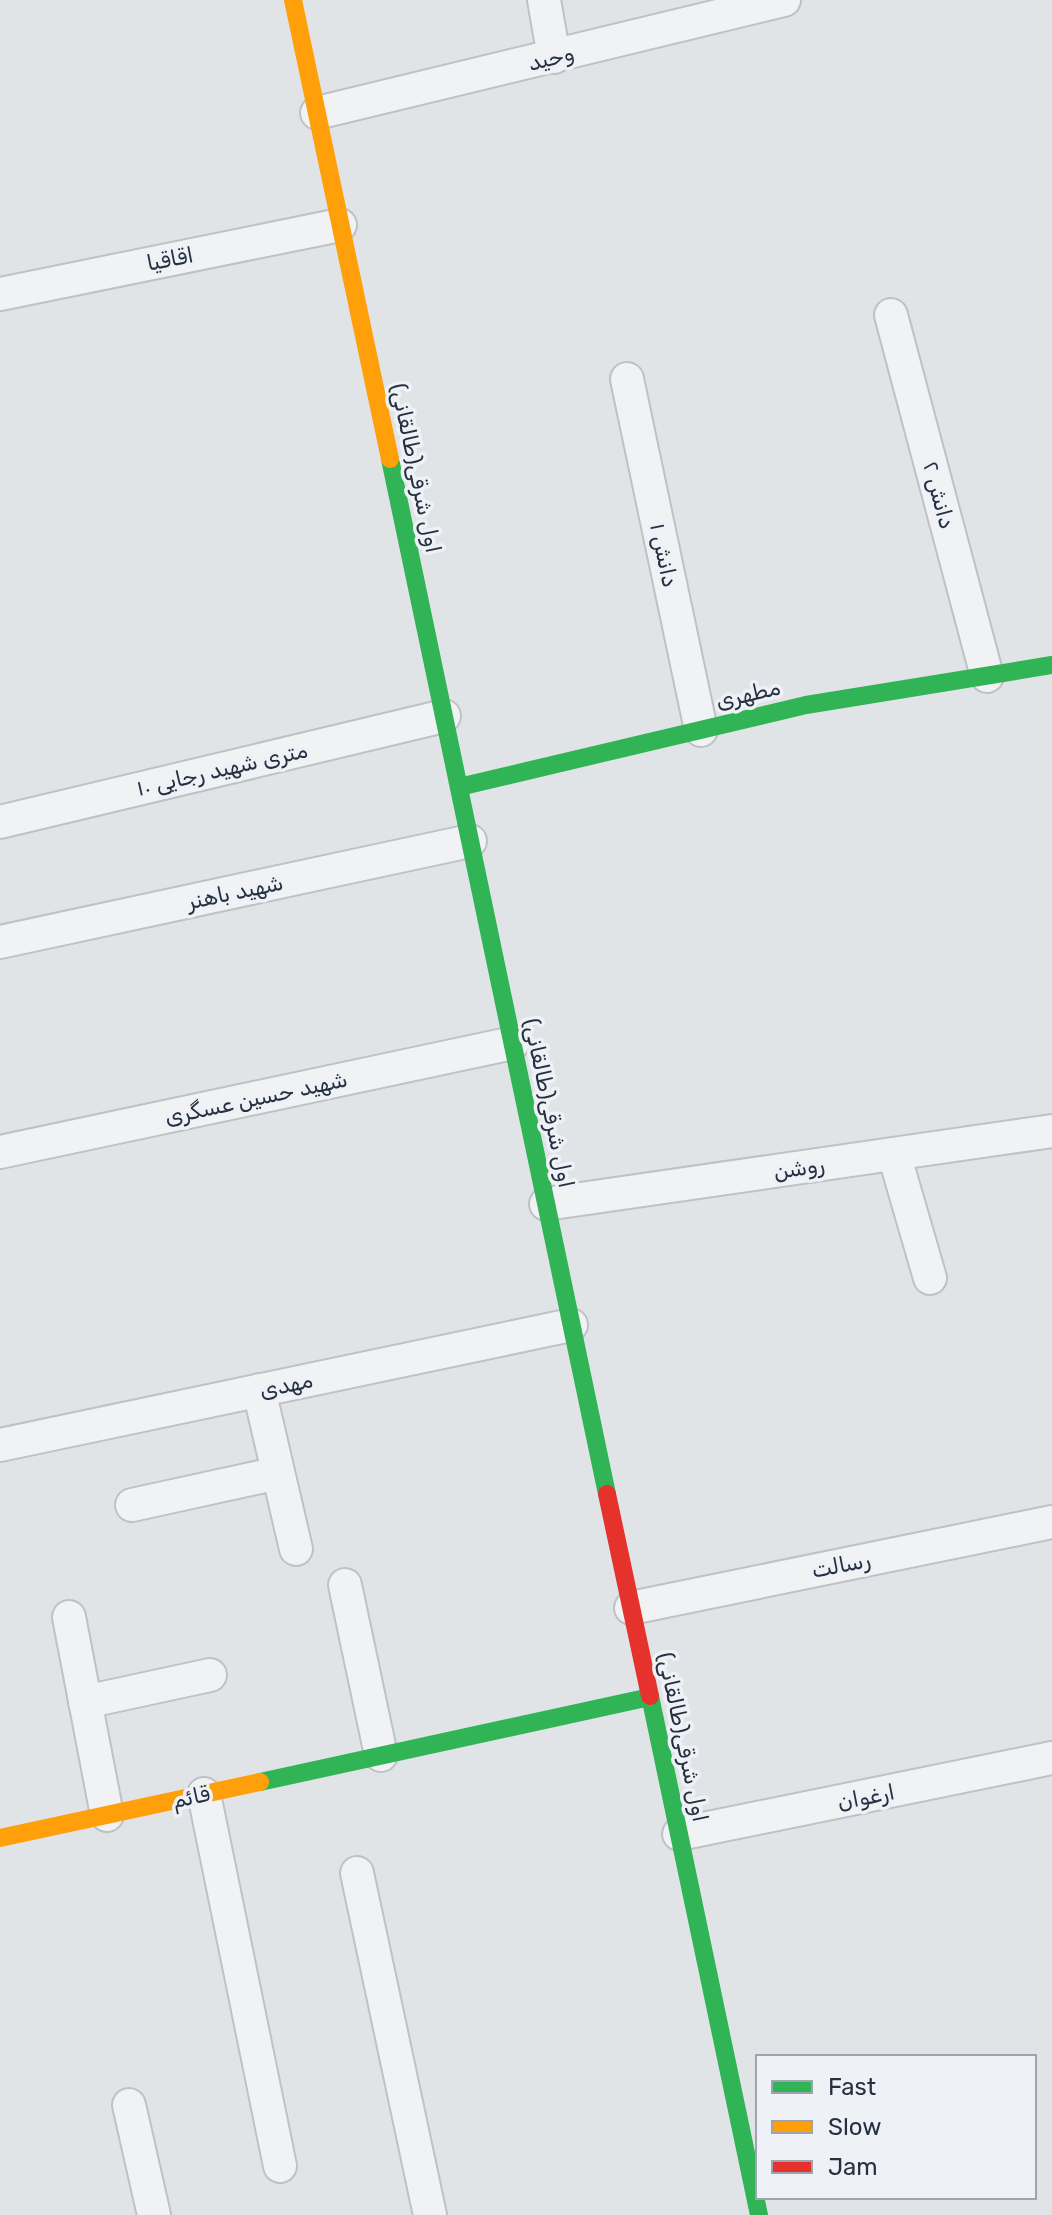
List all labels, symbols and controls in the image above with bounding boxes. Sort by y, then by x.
street label: وحید [525,39,577,77]
street label: اقاقیا [144,241,196,277]
street label: اول شرقی(طالقانی) [385,381,447,555]
street label: دانش ۲ [917,458,961,532]
street label: دانش ۱ [644,521,684,589]
street label: مطهری [713,673,783,715]
street label: ۱۰ متری شهید رجایی [134,736,310,802]
street label: شهید باهنر [182,869,286,916]
street label: اول شرقی(طالقانی) [518,1016,580,1190]
street label: شهید حسین عسگری [162,1065,350,1131]
street label: روشن [772,1151,826,1185]
street label: مهدی [257,1366,315,1404]
street label: رسالت [809,1546,873,1584]
street label: اول شرقی(طالقانی) [652,1650,714,1824]
street label: ارغوان [835,1778,897,1816]
street label: قائم [170,1780,212,1815]
legend [756,2055,1036,2199]
text: Fast [828,2073,876,2101]
text: Slow [828,2113,881,2141]
text: Jam [828,2153,878,2181]

